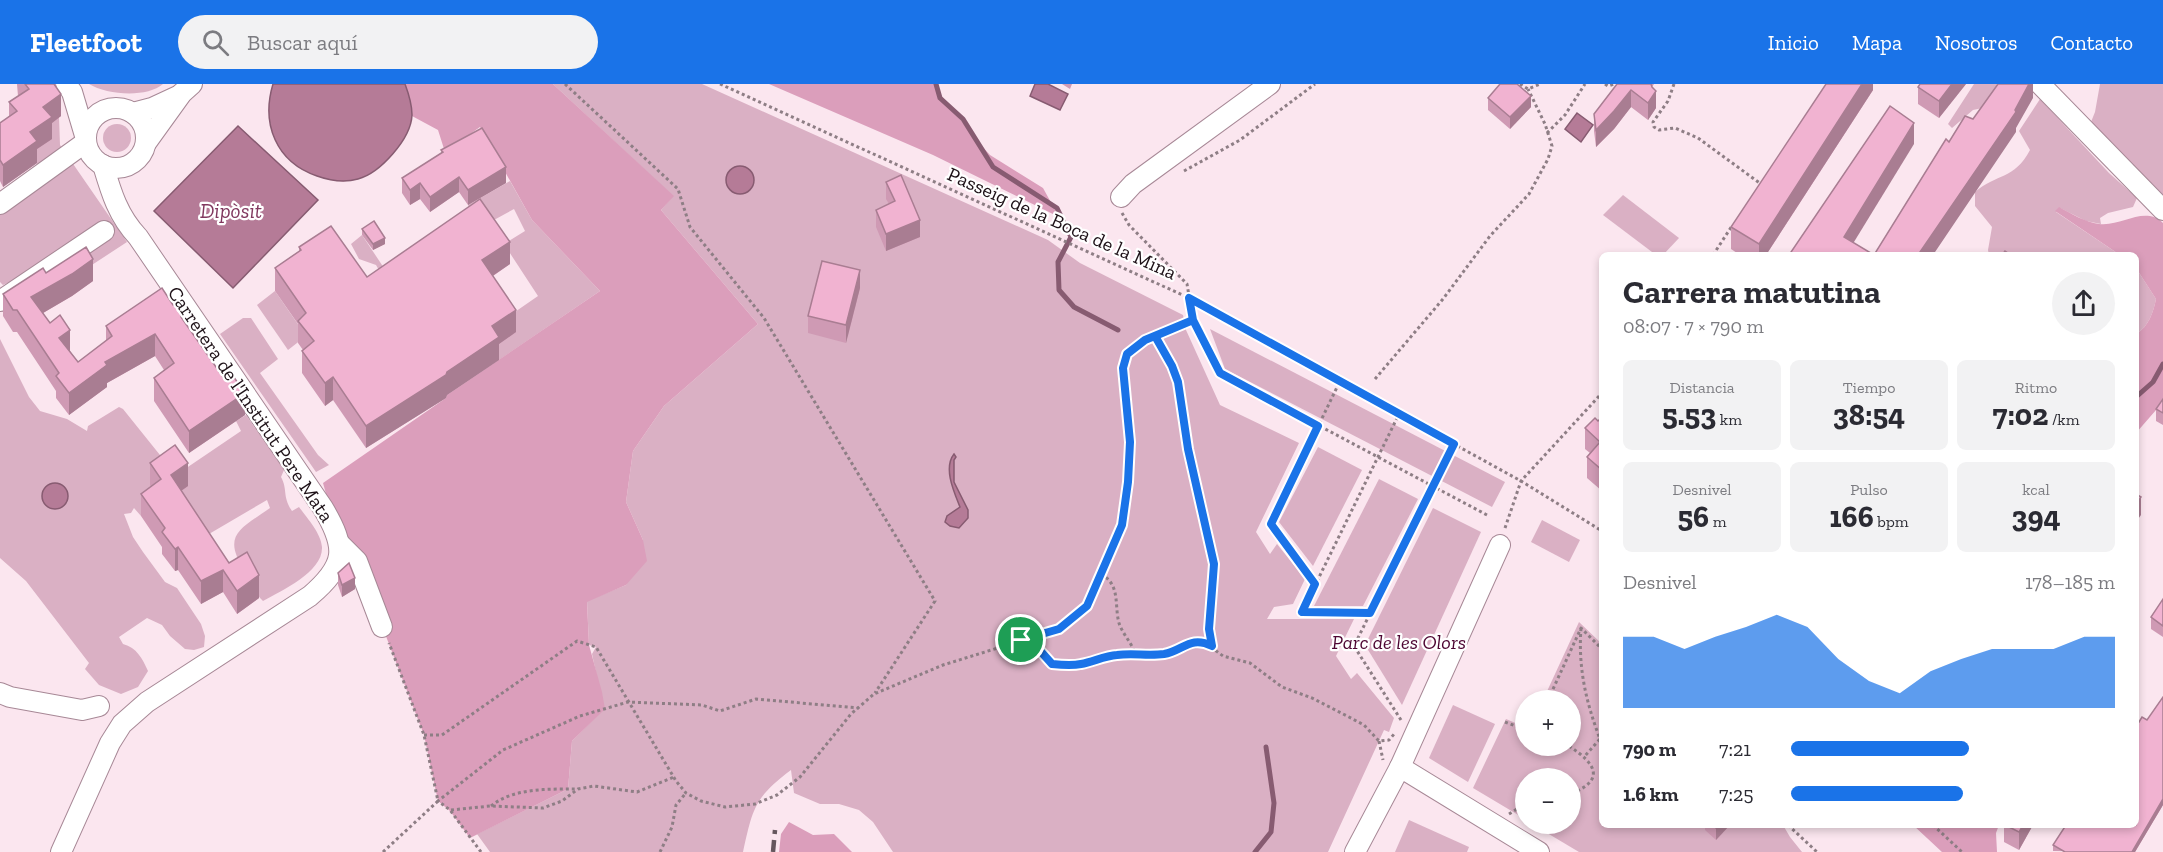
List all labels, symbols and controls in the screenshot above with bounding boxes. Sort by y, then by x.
search box [178,15,598,69]
text: Fleetfoot [30,26,142,59]
icon: search [199,26,232,59]
text: Buscar aquí [247,29,358,56]
text: Inicio [1768,30,1819,55]
text: Mapa [1852,30,1902,55]
text: Nosotros [1935,30,2017,55]
text: Contacto [2050,30,2133,55]
street label: Passeig de la Boca de la Mina [944,162,1180,285]
water label: Dipòsit [200,198,262,223]
text: Carrera matutina [1623,272,1881,311]
button: share [2052,272,2115,335]
street label: Carretera de l'Institut Pere Mata [163,282,339,527]
text: 08:07 · 7 × 790 m [1623,314,1764,338]
text: Distancia [1669,378,1735,397]
text: Tiempo [1843,378,1895,397]
text: Ritmo [2015,378,2057,397]
text: 5.53 [1662,397,1716,433]
text: 38:54 [1833,397,1905,433]
text: 7:02 [1993,397,2048,433]
text: km [1716,410,1742,429]
text: /km [2048,410,2079,429]
text: Desnivel [1673,480,1731,499]
text: Pulso [1850,480,1888,499]
text: kcal [2022,480,2050,499]
text: 56 [1677,499,1709,535]
text: 166 [1829,499,1874,535]
text: 394 [2011,499,2061,535]
text: m [1709,512,1727,531]
text: bpm [1874,512,1909,531]
text: Desnivel [1623,570,1697,594]
text: 178–185 m [2025,570,2115,594]
pin [995,614,1046,665]
icon: arrive [1004,623,1037,656]
park label: Parc de les Olors [1332,630,1466,654]
map controls [1515,690,1581,834]
button: + [1515,690,1581,756]
text: 790 m [1623,737,1676,761]
text: 7:21 [1719,737,1751,761]
button: − [1515,768,1581,834]
text: 1.6 km [1623,782,1678,806]
text: 7:25 [1719,782,1753,806]

